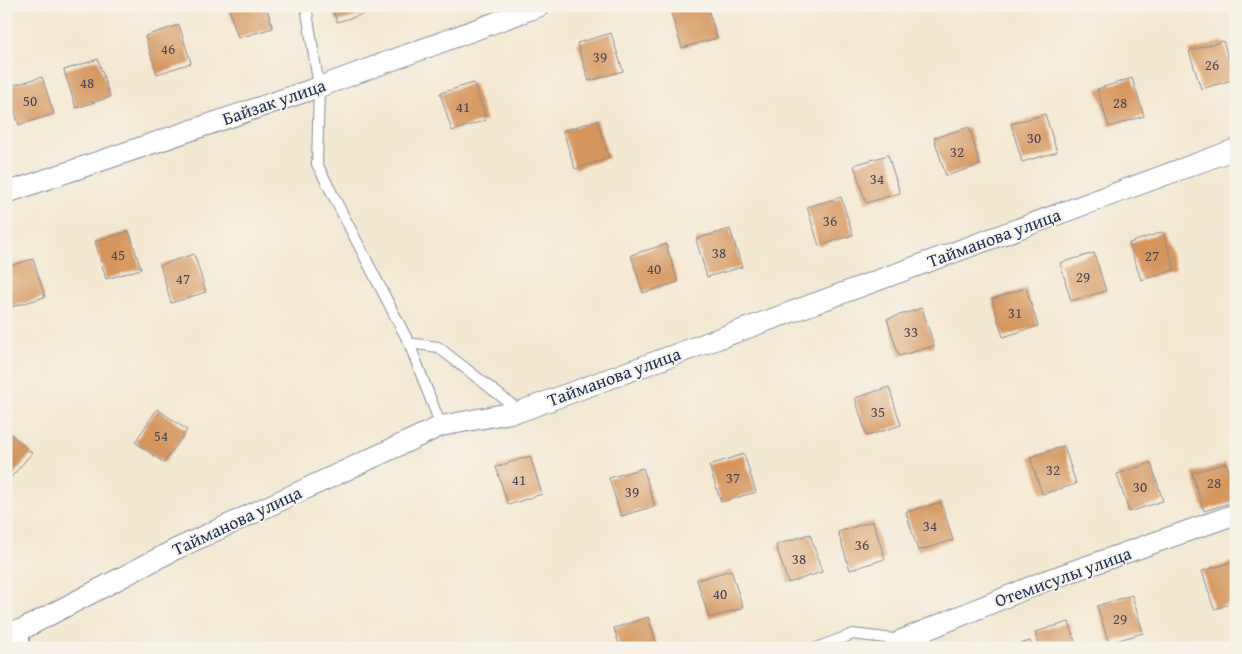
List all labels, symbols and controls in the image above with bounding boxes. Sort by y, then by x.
house number: 46 [161,38,175,59]
house number: 39 [593,46,607,67]
house number: 26 [1205,54,1219,75]
street label: Байзак улица [218,71,330,132]
house number: 48 [80,72,94,93]
house number: 50 [23,90,37,111]
house number: 28 [1113,92,1127,113]
house number: 41 [456,96,470,117]
house number: 30 [1027,127,1041,148]
house number: 32 [950,141,964,162]
house number: 34 [870,168,884,189]
street label: Тайманова улица [923,201,1065,274]
house number: 36 [823,210,837,231]
house number: 38 [712,242,726,263]
house number: 45 [111,244,125,265]
house number: 27 [1145,245,1159,266]
house number: 40 [647,258,661,279]
house number: 29 [1076,266,1090,287]
house number: 47 [176,268,190,289]
house number: 31 [1008,302,1022,323]
house number: 33 [904,321,918,342]
street label: Тайманова улица [543,340,685,413]
house number: 35 [871,401,885,422]
house number: 54 [154,425,168,446]
house number: 32 [1046,459,1060,480]
house number: 37 [726,467,740,488]
house number: 41 [512,469,526,490]
house number: 28 [1207,472,1221,493]
house number: 30 [1133,476,1147,497]
street label: Тайманова улица [167,478,306,562]
house number: 39 [625,481,639,502]
house number: 34 [923,515,937,536]
house number: 36 [855,534,869,555]
street label: Отемисулы улица [991,539,1135,614]
house number: 38 [792,548,806,569]
house number: 40 [713,583,727,604]
house number: 29 [1113,608,1127,629]

